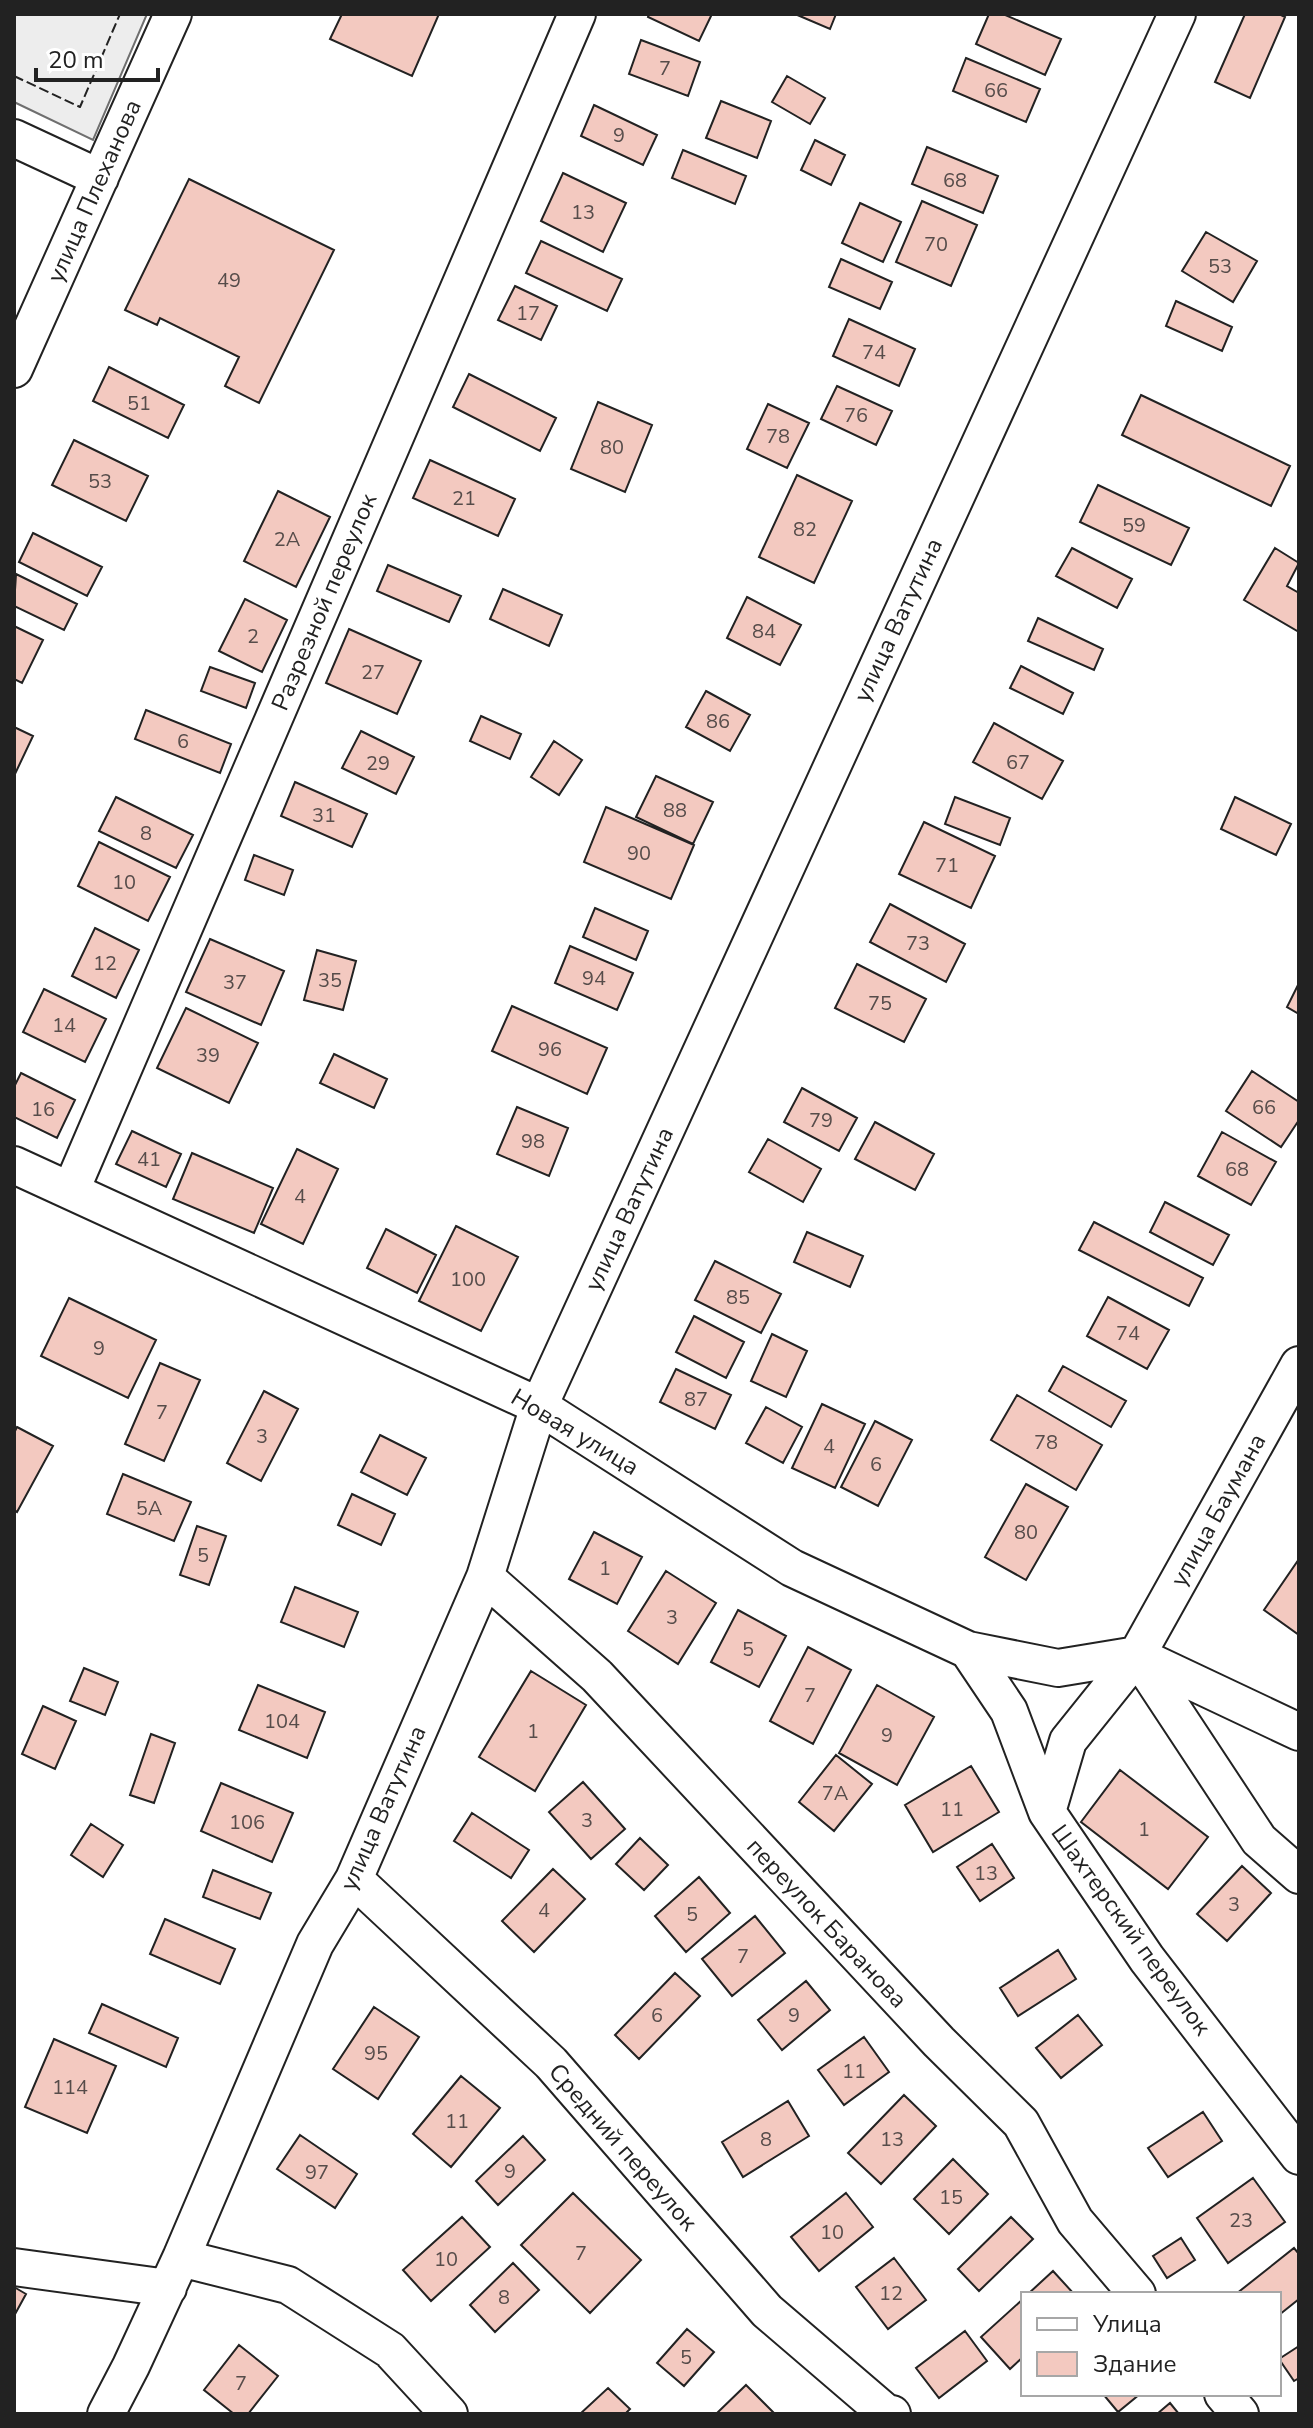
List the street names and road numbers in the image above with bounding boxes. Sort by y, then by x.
street label: улица Плеханова [39,94,149,288]
street label: Разрезной переулок [264,488,384,715]
street label: улица Ватутина [846,533,950,707]
street label: улица Ватутина [577,1122,681,1296]
street label: Новая улица [505,1381,645,1483]
street label: улица Баумана [1163,1428,1273,1592]
street label: улица Ватутина [332,1721,434,1895]
street label: Шахтерский переулок [1044,1818,1219,2042]
street label: переулок Баранова [740,1831,914,2015]
street label: Средний переулок [541,2057,705,2238]

